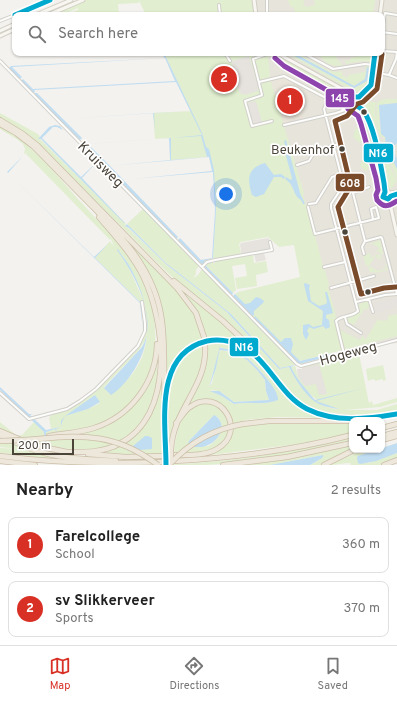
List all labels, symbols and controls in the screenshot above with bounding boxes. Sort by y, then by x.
search box [12,12,385,56]
icon: search [26,23,48,45]
text: Search here [58,25,138,44]
pin: 2 [211,64,237,94]
pin: 1 [277,86,303,116]
line badge: 145 [325,88,355,108]
text: 145 [331,92,349,106]
unlabelled marker [359,107,369,117]
street label: Kruisweg [73,139,126,192]
place label: Beukenhof [271,143,335,159]
line badge: N16 [363,143,394,163]
marker: Beukenhof [337,144,347,154]
text: N16 [368,147,388,161]
line badge: 608 [335,173,365,192]
text: 608 [340,177,361,191]
your location [216,184,236,204]
unlabelled marker [340,227,350,237]
unlabelled marker [363,287,373,297]
line badge: N16 [229,337,259,357]
street label: Hogeweg [318,339,379,370]
text: N16 [234,341,254,355]
map controls [349,417,385,453]
button: locate [349,417,385,453]
scale bar [12,437,74,456]
text: 200 m [18,439,51,453]
text: Nearby [16,480,73,502]
text: 2 results [331,483,381,499]
text: Farelcollege [55,528,140,547]
text: 1 [27,537,33,553]
text: 360 m [342,537,380,553]
text: School [55,547,95,563]
text: sv Slikkerveer [55,592,155,611]
text: 2 [26,601,34,617]
text: 370 m [343,601,380,617]
text: Sports [55,611,94,627]
tab: Map [49,655,71,693]
tab: Directions [169,655,219,693]
tab: Saved [318,655,348,693]

